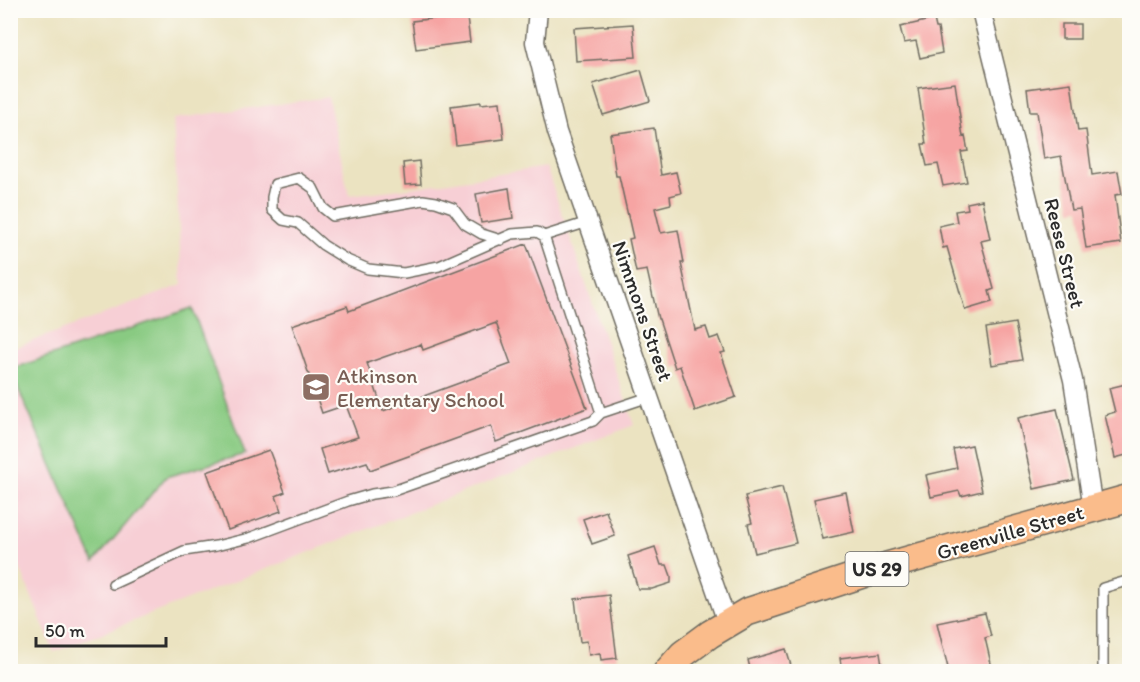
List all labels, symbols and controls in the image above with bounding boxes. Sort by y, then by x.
street label: Reese Street [1039,195,1091,311]
street label: Nimmons Street [607,238,679,384]
place label: Atkinson Elementary School [337,363,505,412]
school or university icon: Atkinson Elementary School [300,371,332,403]
street label: Greenville Street [934,499,1086,565]
road number: US 29 [846,552,908,586]
scale bar [36,610,166,648]
text: 50 m [45,620,85,642]

